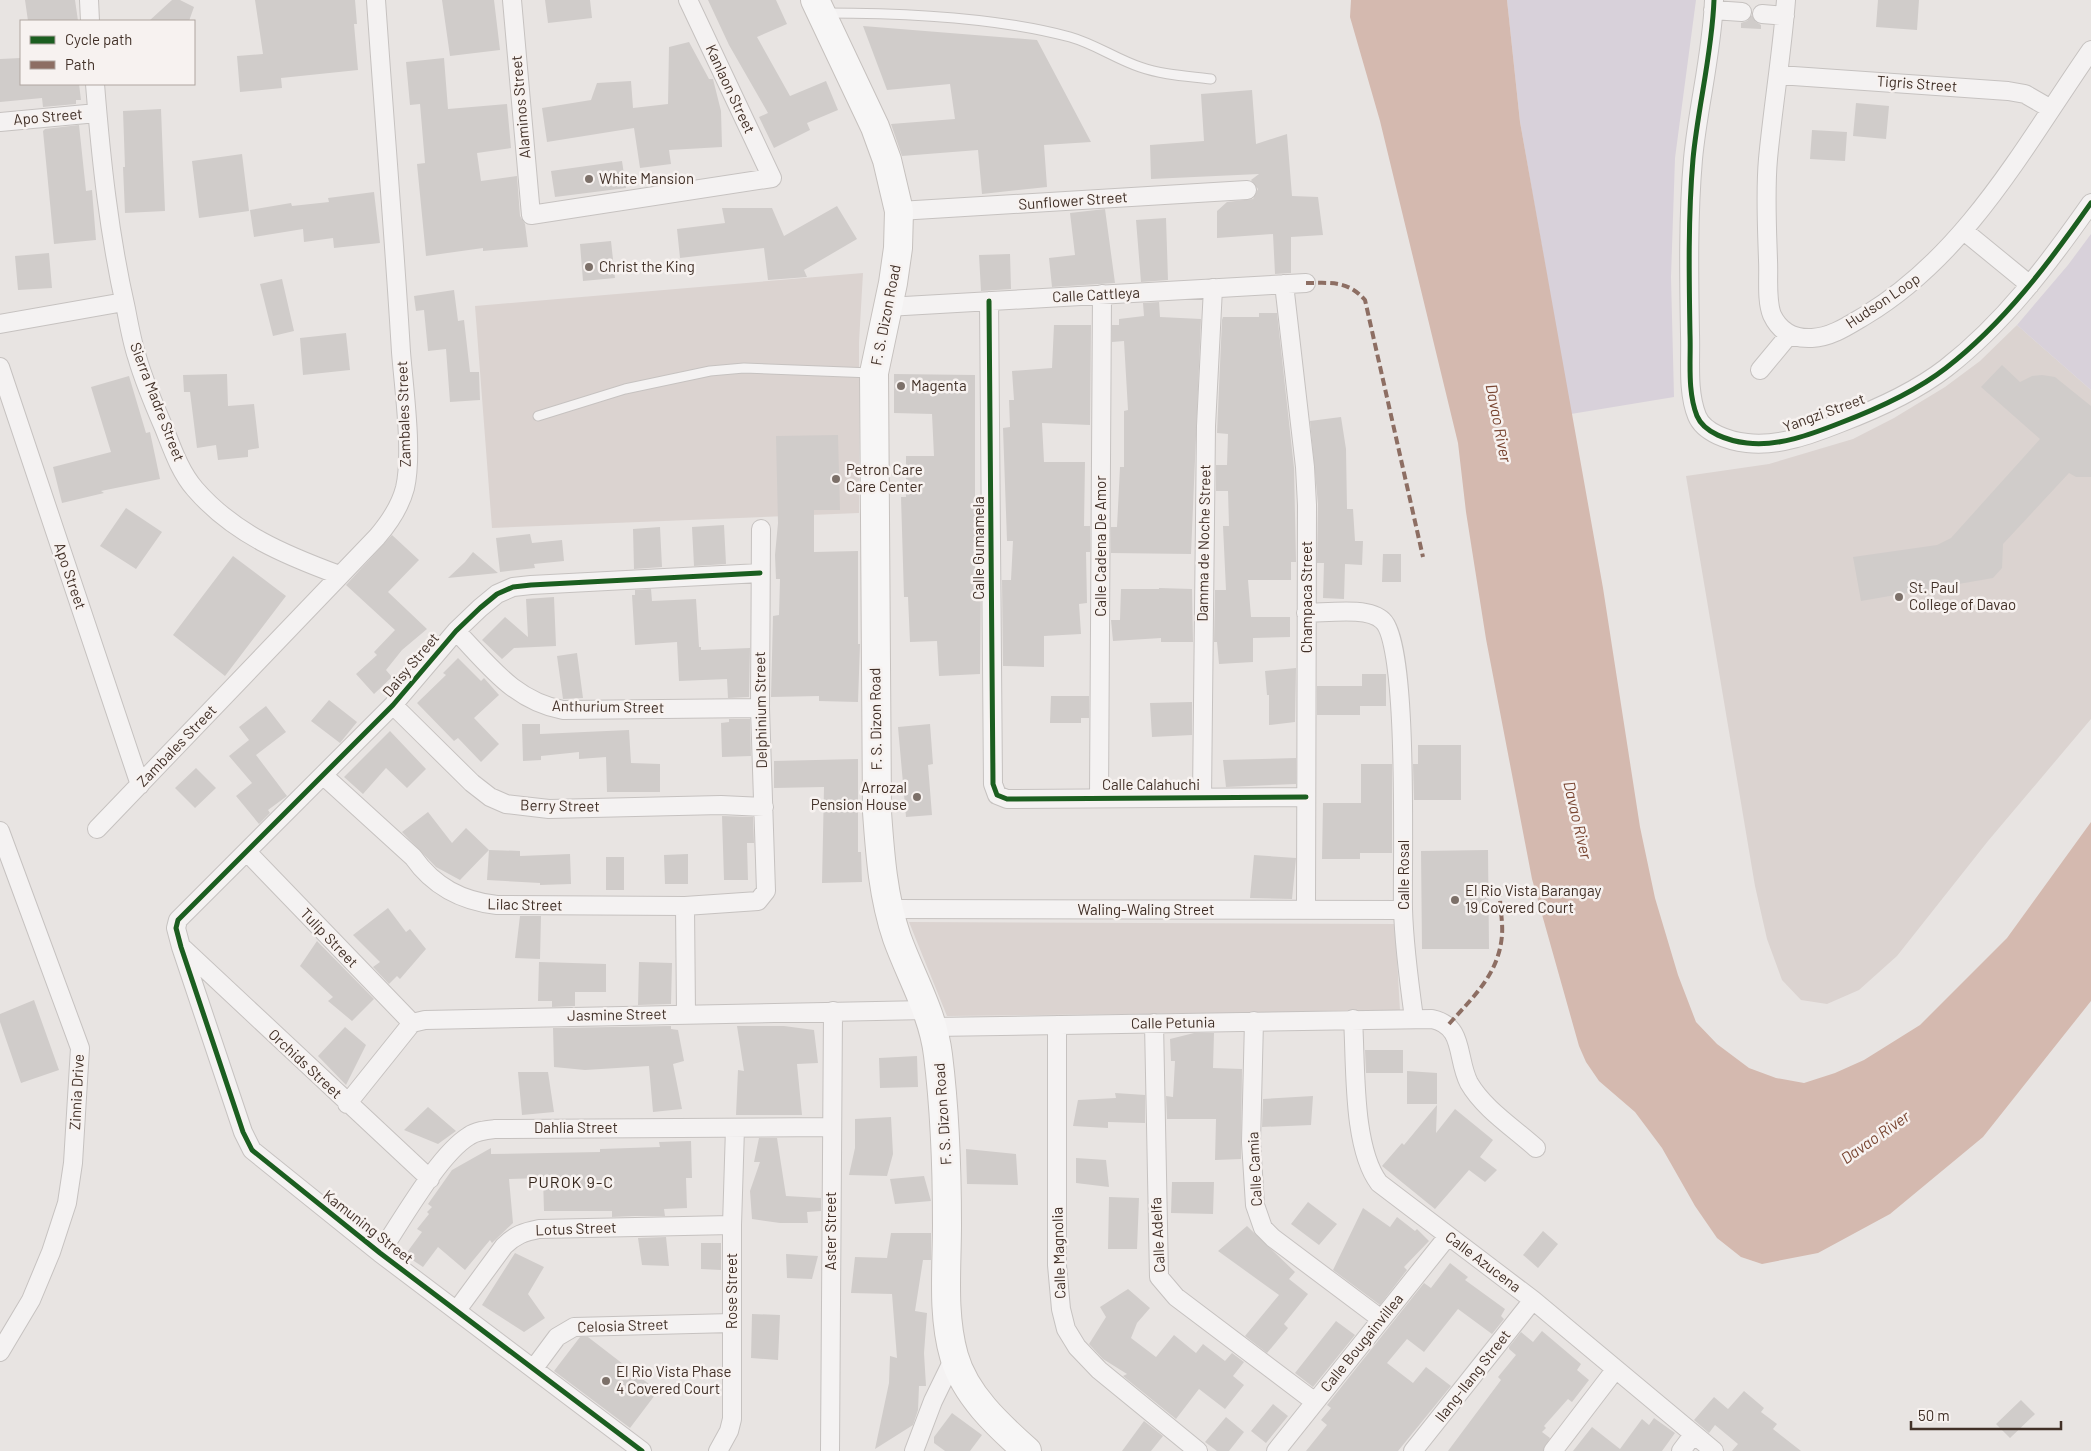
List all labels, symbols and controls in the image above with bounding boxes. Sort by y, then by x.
legend [20,20,195,85]
text: Cycle path [65,30,132,48]
street label: Kanlaon Street [702,41,759,136]
text: Path [65,55,95,73]
street label: Alaminos Street [507,55,533,160]
street label: Tigris Street [1876,71,1958,95]
street label: Apo Street [13,104,83,128]
place label: White Mansion [599,169,694,187]
marker: White Mansion [583,173,595,185]
street label: Sunflower Street [1018,187,1128,213]
place label: Christ the King [599,257,695,275]
marker: Christ the King [583,261,595,273]
street label: F. S. Dizon Road [866,263,904,367]
street label: Hudson Loop [1842,269,1923,332]
street label: Calle Cattleya [1052,283,1140,305]
street label: Sierra Madre Street [127,340,189,464]
street label: Zambales Street [392,360,414,468]
place label: Magenta [911,376,967,394]
marker: Magenta [895,380,907,392]
water label: Davao River [1483,382,1517,465]
street label: Yangzi Street [1780,389,1867,435]
place label: Petron Care Care Center [846,460,923,495]
street label: Damma de Noche Street [1193,464,1213,622]
marker: Petron Care Care Center [830,473,842,485]
street label: Calle Cadena De Amor [1091,475,1109,617]
street label: Calle Gumamela [969,496,987,600]
street label: Apo Street [51,540,91,611]
street label: Champaca Street [1297,541,1315,653]
place label: St. Paul College of Davao [1909,578,2016,613]
marker: St. Paul College of Davao [1893,591,1905,603]
street label: Daisy Street [378,629,442,700]
street label: Delphinium Street [750,651,770,769]
street label: F. S. Dizon Road [865,668,885,770]
street label: Anthurium Street [552,696,664,716]
street label: Zambales Street [133,701,220,790]
street label: Calle Calahuchi [1102,775,1200,793]
place label: Arrozal Pension House [811,778,907,813]
water label: Davao River [1560,779,1597,862]
marker: Arrozal Pension House [911,791,923,803]
street label: Berry Street [520,795,600,815]
street label: Calle Rosal [1394,840,1412,910]
place label: El Rio Vista Barangay 19 Covered Court [1465,881,1601,916]
street label: Lilac Street [487,894,563,914]
marker: El Rio Vista Barangay 19 Covered Court [1449,894,1461,906]
street label: Waling-Waling Street [1078,900,1214,918]
street label: Tulip Street [297,904,362,971]
street label: Jasmine Street [567,1004,667,1024]
street label: Calle Petunia [1131,1012,1215,1032]
street label: Orchids Street [265,1025,346,1102]
street label: Zinnia Drive [65,1053,87,1130]
street label: F. S. Dizon Road [929,1062,955,1166]
water label: Davao River [1837,1105,1914,1167]
street label: Dahlia Street [534,1118,618,1136]
street label: Calle Camia [1243,1131,1265,1207]
district label: PUROK 9-C [528,1172,614,1191]
street label: Kamuning Street [320,1185,417,1267]
street label: Aster Street [821,1192,839,1270]
street label: Calle Adelfa [1146,1197,1168,1273]
street label: Calle Magnolia [1047,1207,1069,1299]
street label: Lotus Street [535,1218,617,1238]
street label: Calle Azucena [1442,1227,1525,1295]
street label: Rose Street [722,1253,740,1329]
street label: Calle Bougainvillea [1316,1290,1406,1395]
street label: Celosia Street [577,1314,669,1336]
street label: Ilang-Ilang Street [1431,1326,1514,1425]
place label: El Rio Vista Phase 4 Covered Court [616,1362,732,1397]
marker: El Rio Vista Phase 4 Covered Court [600,1375,612,1387]
scale bar [1911,1398,2061,1430]
text: 50 m [1918,1406,1950,1424]

